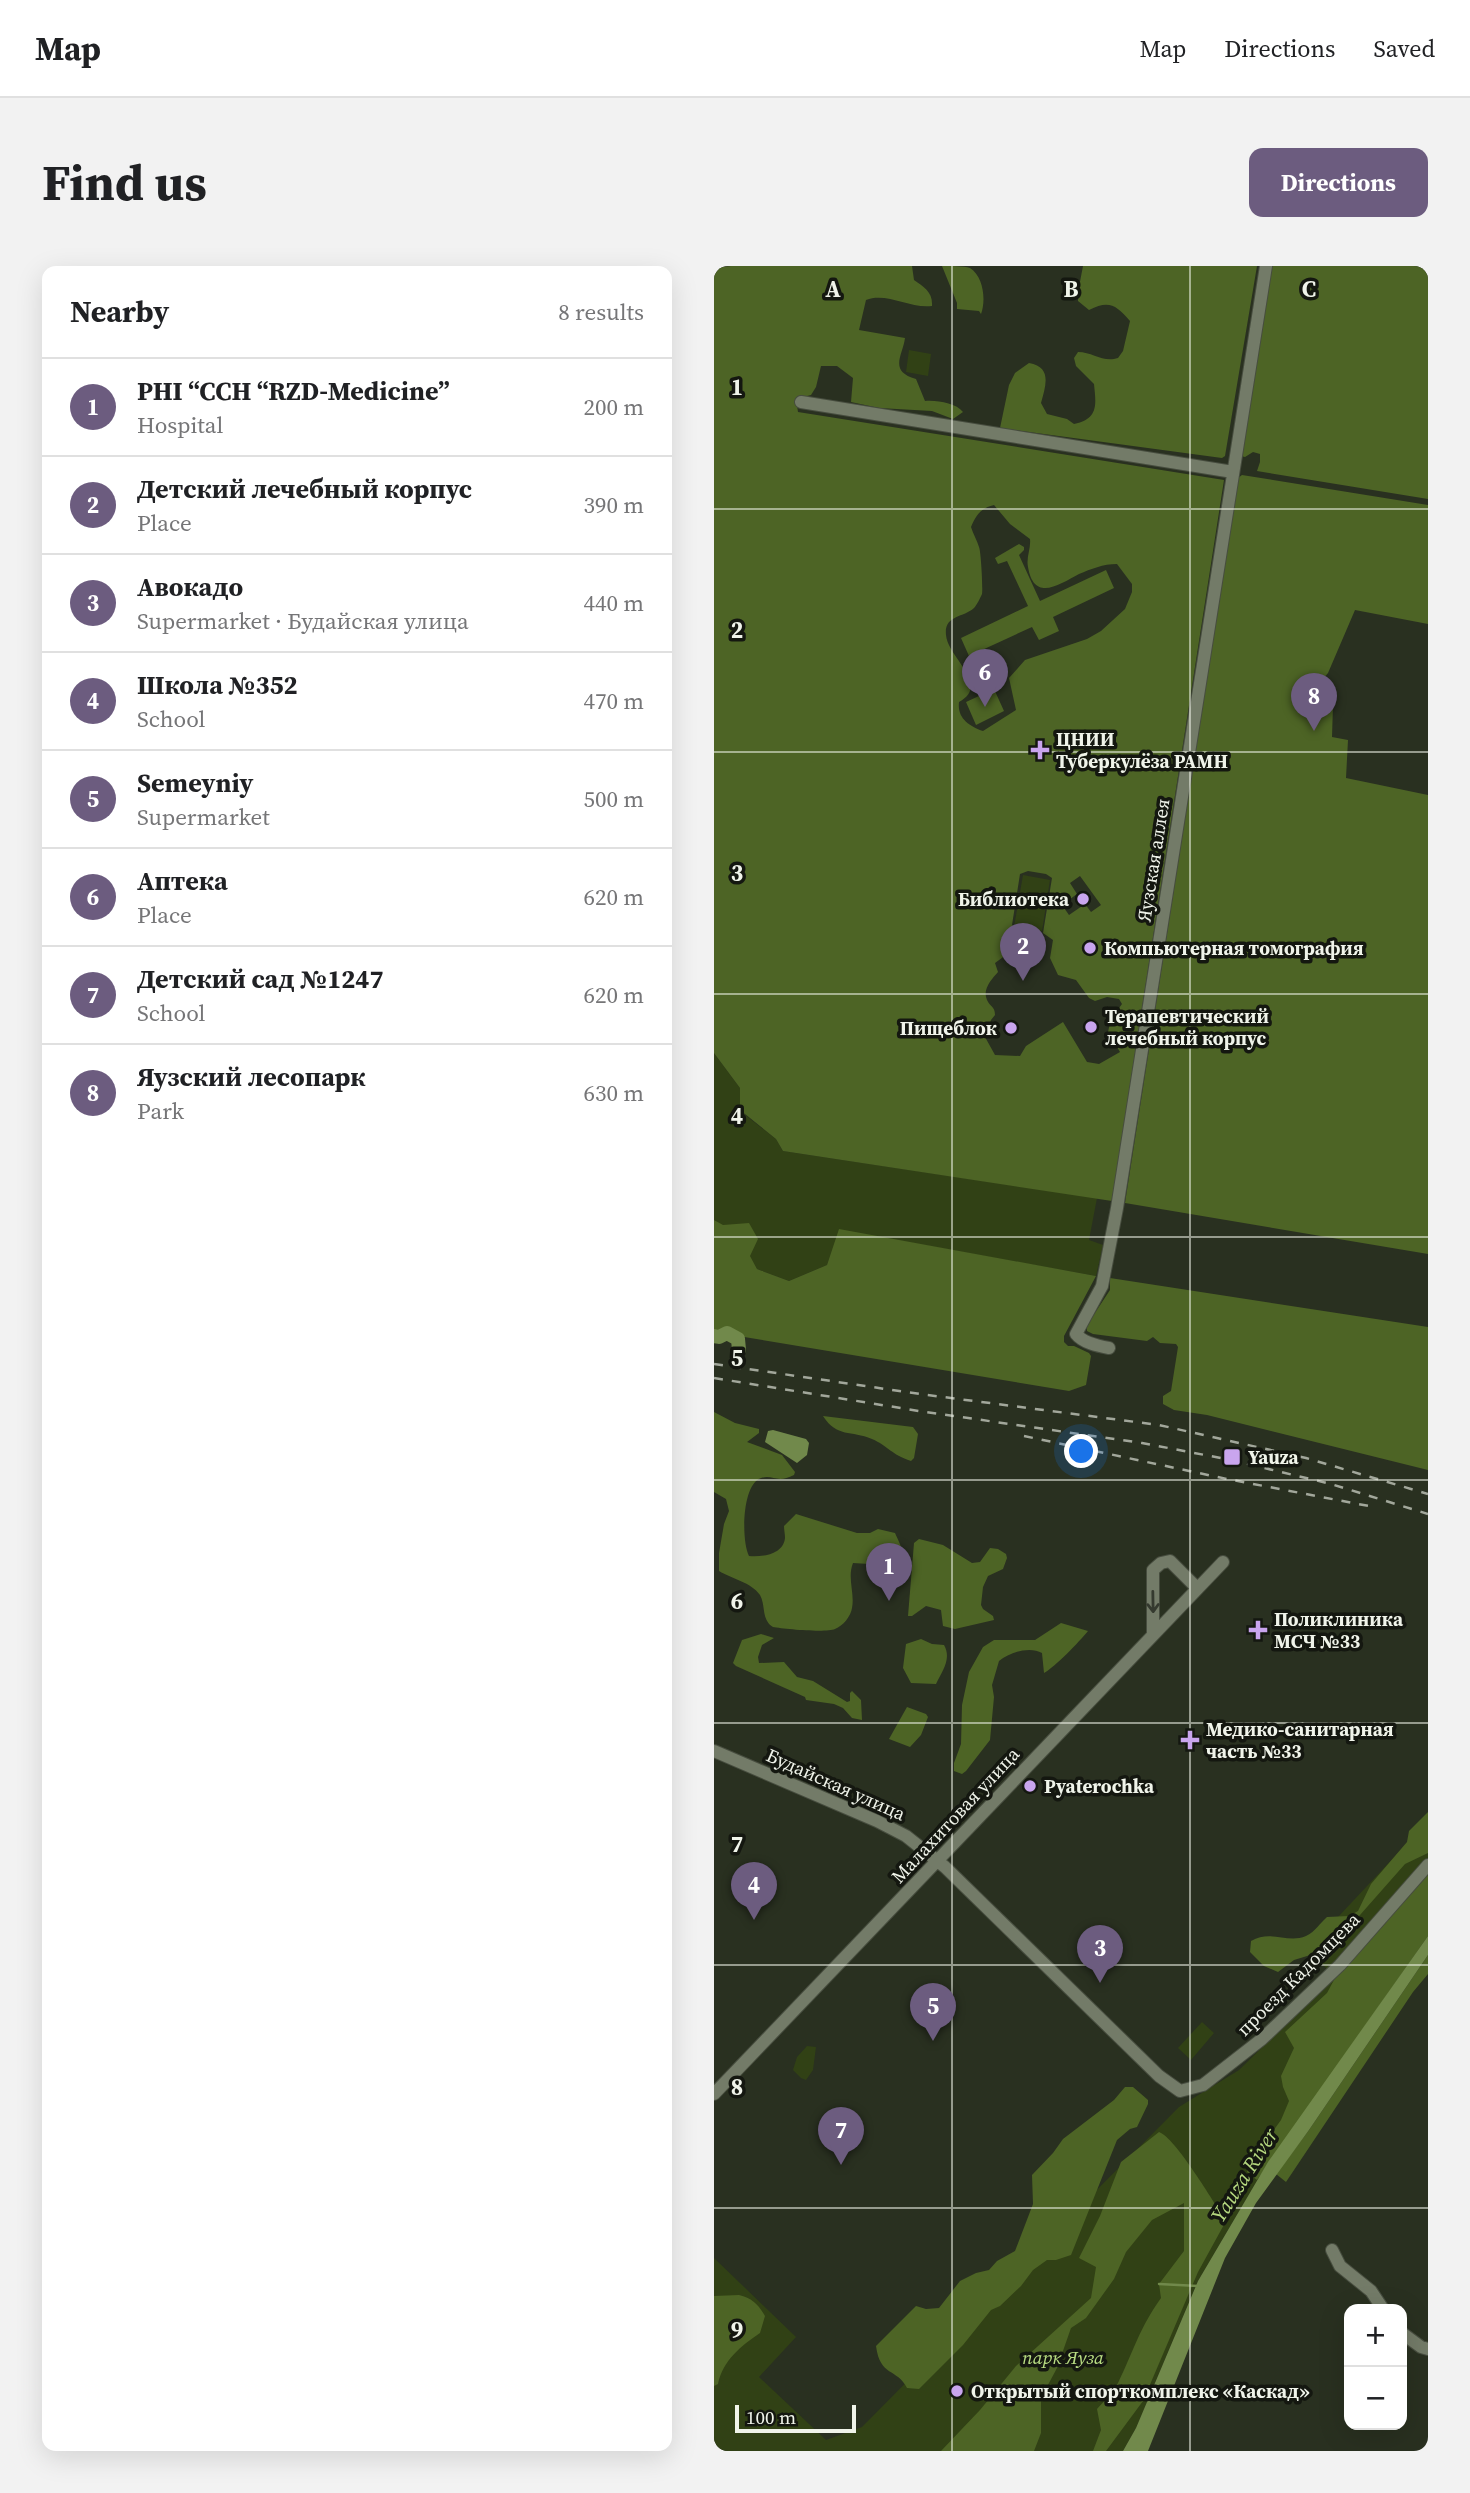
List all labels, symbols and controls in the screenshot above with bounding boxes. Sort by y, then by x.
text: Map [35,26,101,71]
text: Map [1139,32,1186,65]
text: Directions [1224,32,1335,65]
text: Saved [1373,32,1435,65]
button: Directions [1249,148,1428,217]
text: Find us [42,149,207,216]
text: A [825,273,841,305]
text: B [1064,273,1079,305]
text: C [1302,273,1316,305]
text: Nearby [70,291,169,332]
text: 8 results [558,296,644,328]
text: 1 [731,371,743,403]
text: PHI “CCH “RZD-Medicine” [137,373,450,409]
text: 1 [87,391,99,423]
text: 200 m [583,391,644,423]
text: Hospital [137,409,223,441]
text: Детский лечебный корпус [137,471,472,507]
text: 2 [87,489,99,521]
text: 390 m [583,489,644,521]
text: Place [137,507,192,539]
text: Авокадо [137,569,243,605]
text: 3 [87,587,99,619]
text: 440 m [583,587,644,619]
text: Supermarket · Будайская улица [137,605,469,637]
text: 2 [731,614,743,646]
pin: 6 [962,649,1008,707]
text: Школа №352 [137,667,298,703]
pin: 8 [1291,673,1337,731]
text: 4 [87,685,99,717]
text: 470 m [583,685,644,717]
text: School [137,703,205,735]
place label: ЦНИИ Туберкулёза РАМН [1056,726,1228,774]
marker: ЦНИИ Туберкулёза РАМН [1030,740,1050,760]
text: Semeyniy [137,765,253,801]
text: 5 [87,783,99,815]
text: 500 m [583,783,644,815]
street label: Яузская аллея [1130,797,1176,923]
text: Supermarket [137,801,270,833]
text: 3 [731,857,743,889]
text: Аптека [137,863,228,899]
text: 6 [87,881,99,913]
text: 620 m [583,881,644,913]
place label: Библиотека [958,886,1070,912]
marker: Библиотека [1075,891,1091,907]
text: Place [137,899,192,931]
pin: 2 [1000,923,1046,981]
place label: Компьютерная томография [1104,935,1364,961]
marker: Компьютерная томография [1082,940,1098,956]
text: Детский сад №1247 [137,961,384,997]
text: 7 [87,979,99,1011]
text: 620 m [583,979,644,1011]
text: School [137,997,205,1029]
place label: Терапевтический лечебный корпус [1105,1003,1269,1051]
place label: Пищеблок [900,1015,998,1041]
marker: Терапевтический лечебный корпус [1083,1019,1099,1035]
marker: Пищеблок [1003,1020,1019,1036]
text: Яузский лесопарк [137,1059,366,1095]
text: 8 [87,1077,99,1109]
text: 630 m [583,1077,644,1109]
text: Park [137,1095,184,1127]
text: 4 [731,1100,743,1132]
text: 5 [731,1342,743,1374]
your location [1064,1434,1098,1468]
place label: Yauza [1248,1444,1300,1470]
marker: Yauza [1222,1447,1242,1467]
pin: 1 [866,1543,912,1601]
text: 6 [731,1585,743,1617]
one-way arrow [1146,1590,1160,1613]
place label: Поликлиника МСЧ №33 [1274,1606,1404,1654]
marker: Поликлиника МСЧ №33 [1248,1620,1268,1640]
place label: Медико-санитарная часть №33 [1206,1716,1394,1764]
marker: Медико-санитарная часть №33 [1180,1730,1200,1750]
street label: Малахитовая улица [885,1741,1025,1889]
street label: Будайская улица [762,1742,910,1826]
place label: Pyaterochka [1044,1773,1155,1799]
marker: Pyaterochka [1022,1778,1038,1794]
text: 7 [731,1828,743,1860]
pin: 4 [731,1862,777,1920]
street label: проезд Кадомцева [1231,1906,1366,2041]
pin: 3 [1077,1925,1123,1983]
pin: 5 [910,1983,956,2041]
text: 8 [731,2071,743,2103]
pin: 7 [818,2107,864,2165]
water label: Yauza River [1204,2122,1285,2227]
map controls [1344,2304,1407,2430]
button: + [1344,2304,1407,2367]
text: 9 [731,2314,743,2346]
park label: парк Яуза [1022,2344,1104,2370]
button: − [1344,2367,1407,2430]
place label: Открытый спорткомплекс «Каскад» [971,2378,1310,2404]
marker: Открытый спорткомплекс «Каскад» [949,2383,965,2399]
scale bar [735,2402,856,2434]
text: 100 m [746,2404,796,2430]

